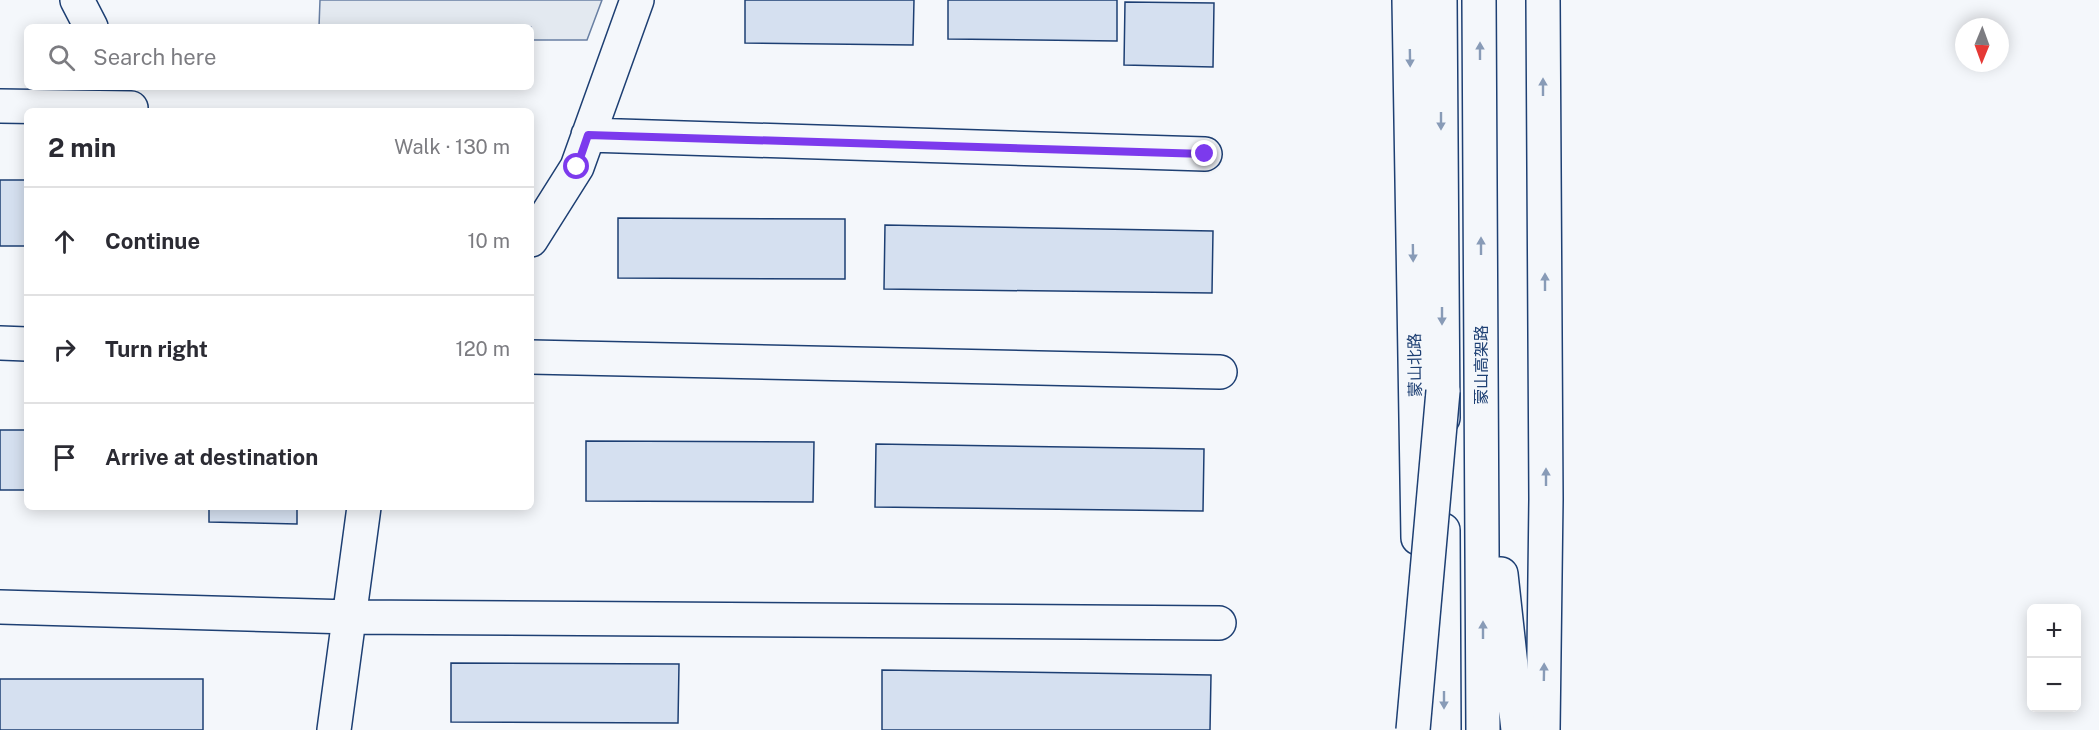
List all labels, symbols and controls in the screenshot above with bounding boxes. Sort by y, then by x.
north arrow [1955,18,2009,72]
search box [24,24,534,90]
icon: search [45,41,78,74]
one-way arrow [1475,41,1485,60]
text: Search here [93,44,217,70]
one-way arrow [1405,49,1415,68]
one-way arrow [1538,77,1548,96]
one-way arrow [1436,112,1446,131]
text: 2 min [48,132,116,163]
text: Walk · 130 m [394,135,510,159]
route end [1191,140,1217,166]
route start [563,153,589,179]
icon: ahead [48,225,81,258]
text: Continue [105,228,200,254]
text: 10 m [467,229,510,253]
one-way arrow [1476,236,1486,255]
one-way arrow [1409,244,1418,263]
one-way arrow [1540,272,1550,291]
one-way arrow [1437,307,1447,326]
street label: 蒙山高架路 [1472,325,1491,405]
icon: right [48,333,81,366]
street label: 蒙山北路 [1405,333,1425,397]
text: Turn right [105,336,208,362]
text: 120 m [456,337,510,361]
icon: arrive [48,441,81,474]
text: Arrive at destination [105,444,318,470]
one-way arrow [1541,467,1551,486]
map controls [2027,604,2081,712]
button: + [2027,604,2081,658]
one-way arrow [1478,620,1488,639]
button: − [2027,658,2081,712]
one-way arrow [1539,662,1549,681]
one-way arrow [1439,691,1449,710]

